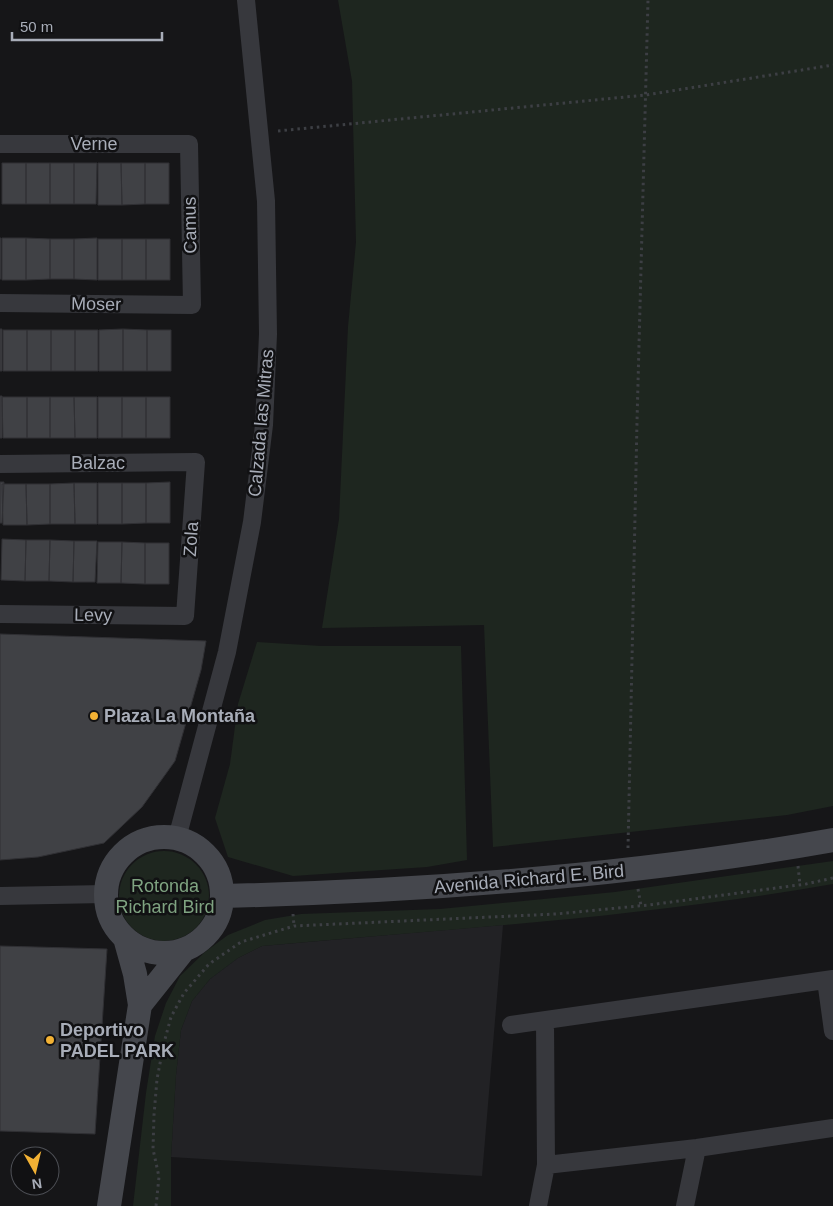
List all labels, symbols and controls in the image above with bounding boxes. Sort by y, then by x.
scale bar [12,10,162,42]
text: 50 m [20,18,53,35]
street label: Verne [70,134,118,154]
street label: Camus [180,196,200,254]
street label: Moser [71,294,121,314]
street label: Calzada las Mitras [245,348,277,498]
street label: Balzac [71,453,125,473]
street label: Zola [180,520,202,557]
street label: Levy [74,605,112,625]
place label: Plaza La Montaña [104,706,256,726]
marker: Plaza La Montaña [88,710,100,722]
street label: Avenida Richard E. Bird [433,861,625,897]
park label: Rotonda Richard Bird [115,876,215,917]
place label: Deportivo PADEL PARK [60,1020,174,1061]
marker: Deportivo PADEL PARK [44,1034,56,1046]
north arrow [10,1146,60,1196]
text: N [31,1175,43,1193]

